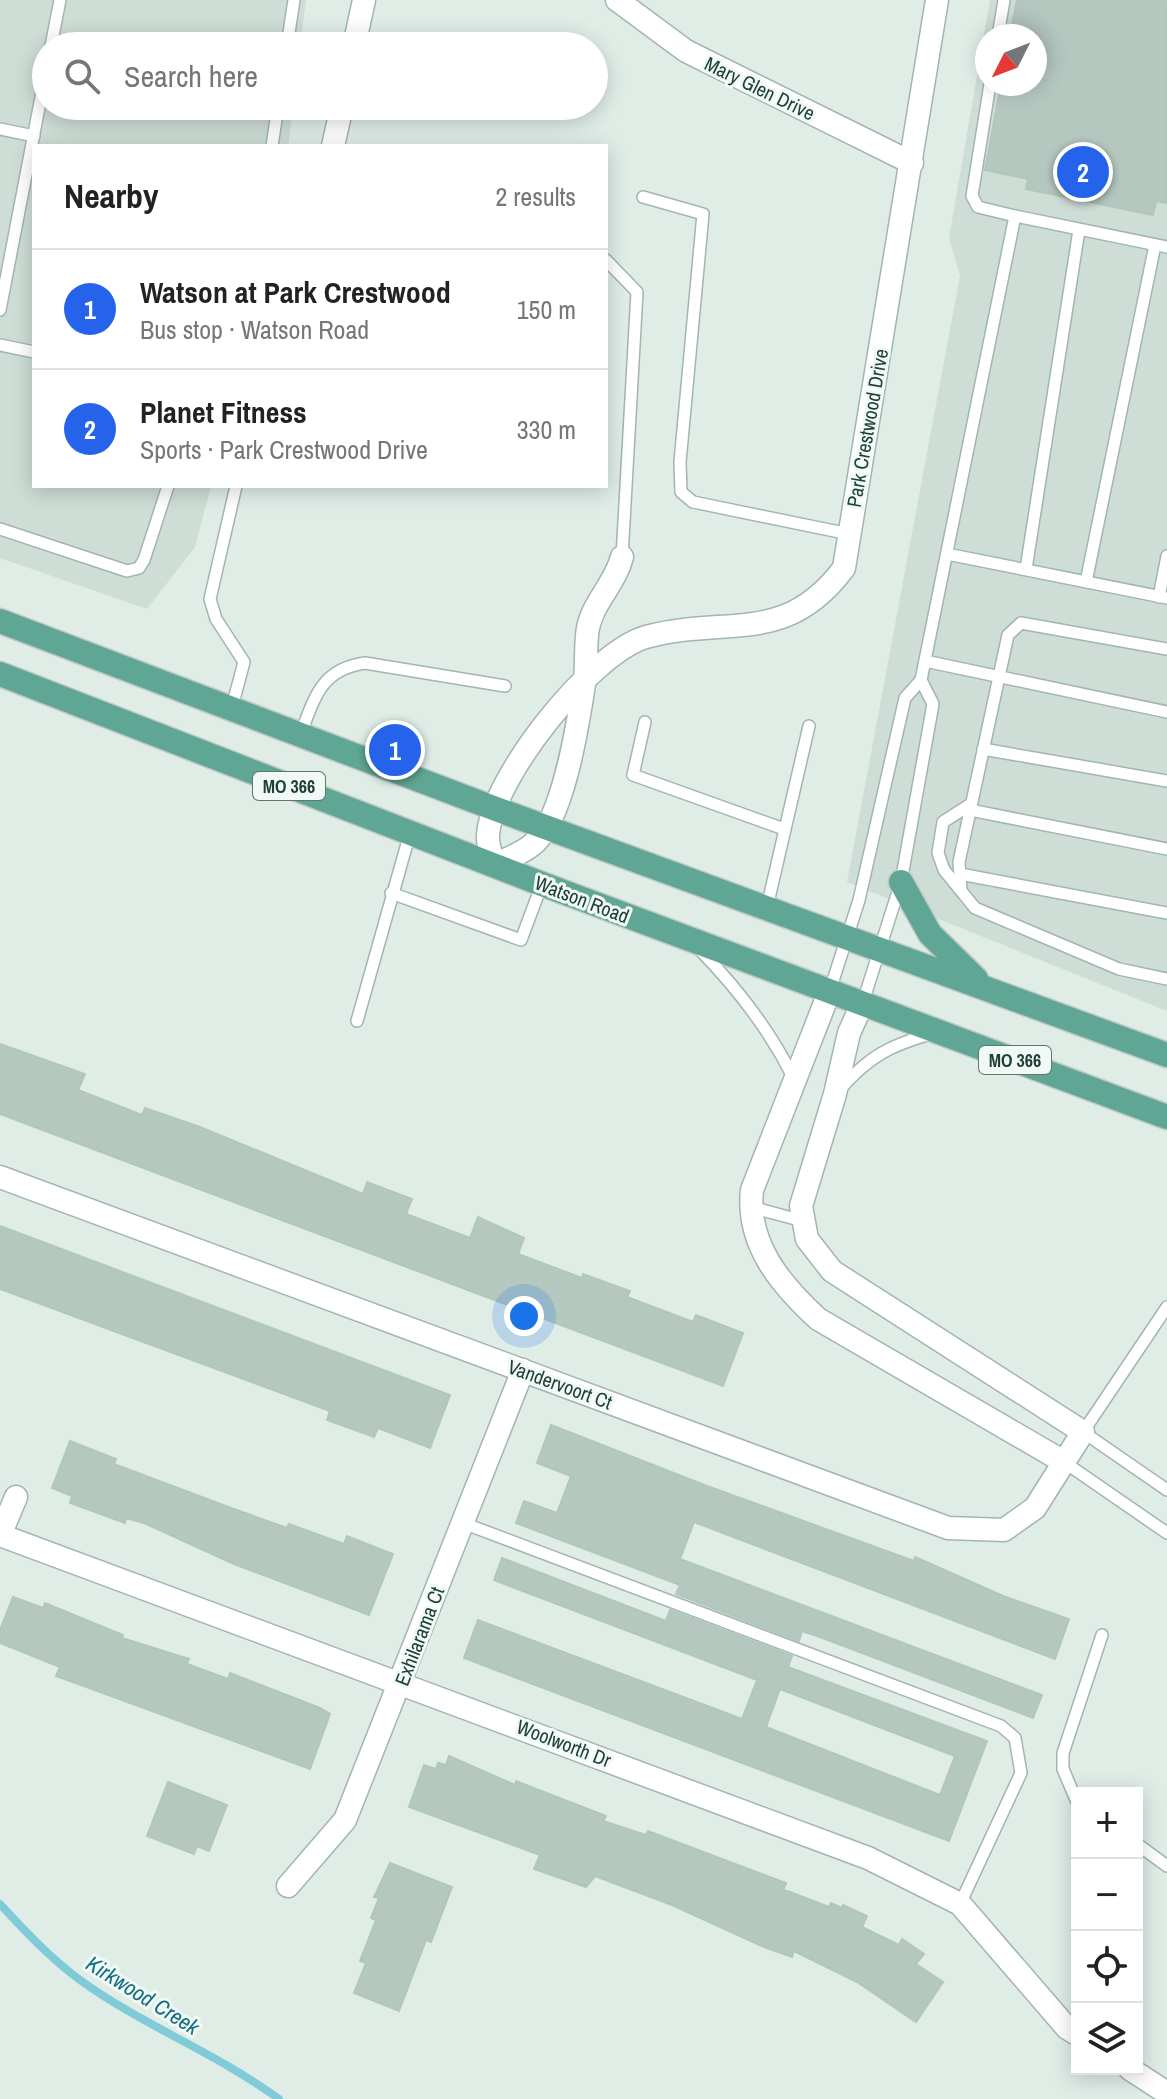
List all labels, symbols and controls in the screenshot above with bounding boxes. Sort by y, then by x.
north arrow [975,24,1047,96]
search box [32,32,608,120]
street label: Mary Glen Drive [700,50,820,126]
icon: search [60,54,104,98]
text: Search here [124,56,258,96]
pin: 2 [1057,142,1109,202]
text: Nearby [64,173,159,219]
text: 2 results [495,179,576,214]
text: Watson at Park Crestwood [140,272,451,312]
text: 1 [84,292,96,327]
text: 150 m [517,292,576,327]
text: Bus stop · Watson Road [140,312,369,347]
street label: Park Crestwood Drive [840,347,894,509]
text: Planet Fitness [140,392,307,432]
text: 2 [84,412,96,447]
text: 330 m [517,412,576,447]
text: Sports · Park Crestwood Drive [140,432,428,467]
pin: 1 [369,720,421,780]
road number: MO 366 [253,772,325,800]
street label: Watson Road [531,869,633,929]
road number: MO 366 [979,1046,1051,1074]
your location [504,1296,544,1336]
street label: Vandervoort Ct [504,1353,616,1415]
street label: Exhilarama Ct [388,1582,450,1689]
street label: Woolworth Dr [513,1713,616,1774]
map controls [1071,1787,1143,2075]
button: + [1071,1787,1143,1859]
button: − [1071,1859,1143,1931]
button: locate [1071,1931,1143,2003]
water label: Kirkwood Creek [81,1948,206,2042]
button: layers [1071,2003,1143,2075]

